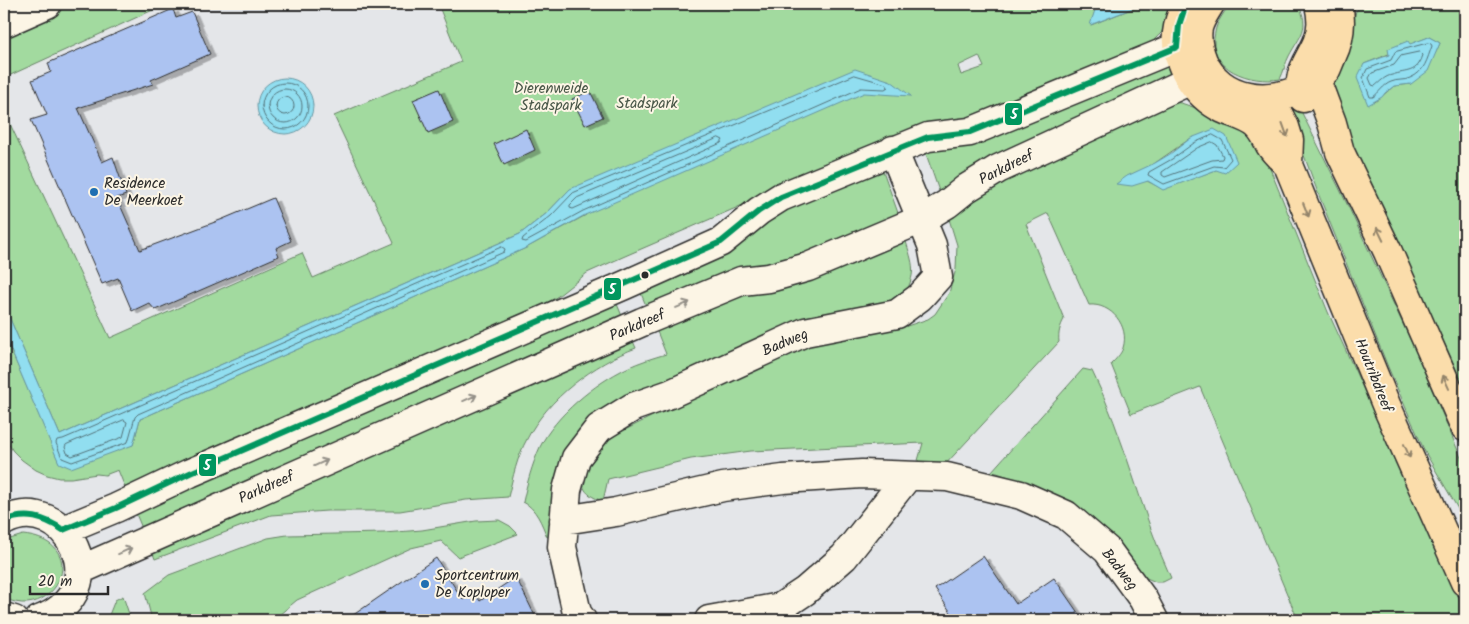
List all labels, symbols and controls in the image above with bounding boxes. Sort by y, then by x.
park label: Dierenweide Stadspark [514,77,588,118]
park label: Stadspark [617,92,678,116]
line badge: 5 [1004,102,1023,126]
text: 5 [1009,104,1019,126]
one-way arrow [1281,122,1290,137]
street label: Parkdreef [975,143,1039,192]
place label: Residence De Meerkoet [104,172,183,213]
marker: Residence De Meerkoet [88,186,100,198]
one-way arrow [1302,202,1312,217]
one-way arrow [1374,227,1384,242]
unlabelled marker [640,270,650,280]
line badge: 5 [603,277,622,301]
text: 5 [607,279,617,301]
one-way arrow [675,300,690,310]
street label: Parkdreef [606,303,670,348]
street label: Badweg [759,322,812,363]
street label: Houtribdreef [1347,335,1399,417]
one-way arrow [1440,375,1450,390]
one-way arrow [462,393,477,403]
one-way arrow [1402,443,1412,458]
line badge: 5 [198,453,217,477]
text: 5 [202,455,212,477]
one-way arrow [313,458,328,468]
street label: Parkdreef [235,464,299,511]
street label: Badweg [1095,543,1143,596]
one-way arrow [117,545,132,555]
scale bar [30,564,108,596]
place label: Sportcentrum De Koploper [435,564,519,605]
text: 20 m [38,570,72,594]
marker: Sportcentrum De Koploper [419,578,431,590]

